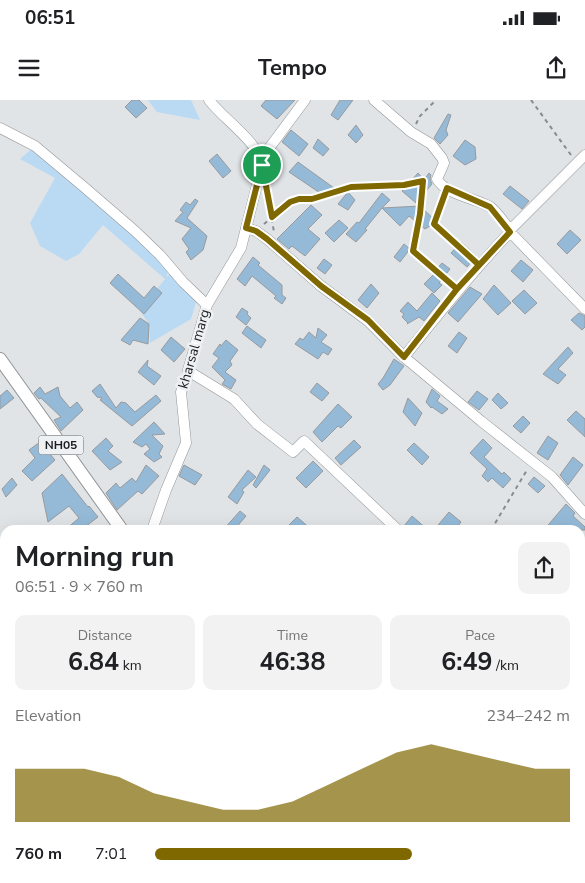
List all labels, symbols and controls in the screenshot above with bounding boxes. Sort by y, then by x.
text: 06:51 [25,5,75,31]
text: Tempo [258,53,327,83]
icon: menu [15,54,43,82]
icon: share [542,54,570,82]
pin [241,144,283,186]
icon: arrive [248,151,276,179]
street label: kharsal marg [174,307,214,391]
road number: NH05 [38,436,84,454]
text: Morning run [15,538,174,576]
button: share [518,542,570,594]
text: 06:51 · 9 × 760 m [15,576,143,598]
text: Distance [78,626,132,645]
text: Time [277,626,308,645]
text: Pace [465,626,495,645]
text: 6.84 [68,645,119,679]
text: 46:38 [259,645,326,679]
text: 6:49 [441,645,493,679]
text: km [119,656,142,675]
text: /km [493,656,519,675]
text: Elevation [15,705,81,727]
text: 234–242 m [487,705,570,727]
text: 760 m [15,843,62,865]
text: 7:01 [95,843,127,865]

